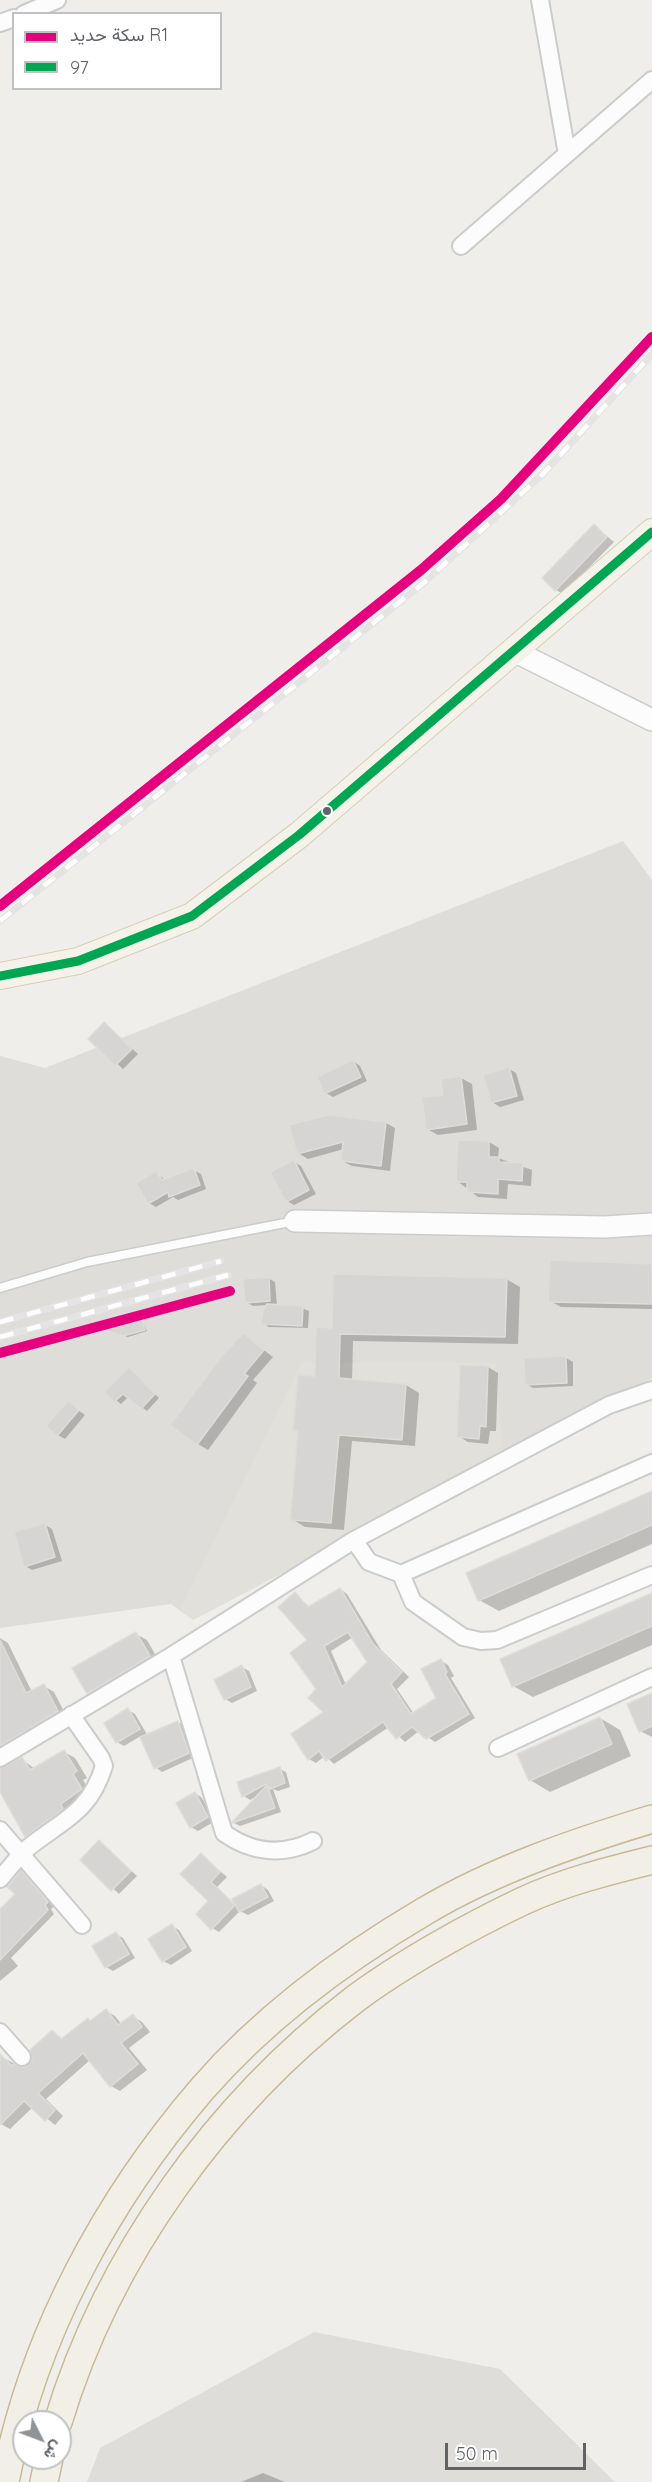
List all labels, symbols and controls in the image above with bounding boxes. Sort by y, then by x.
legend [12,12,222,90]
text: سكة حديد R1 [70,23,168,46]
text: 97 [70,56,89,79]
unlabelled marker [321,805,333,817]
north arrow [12,2410,72,2470]
scale bar [448,2431,589,2469]
text: ش [40,2437,68,2465]
text: 50 m [456,2442,498,2465]

